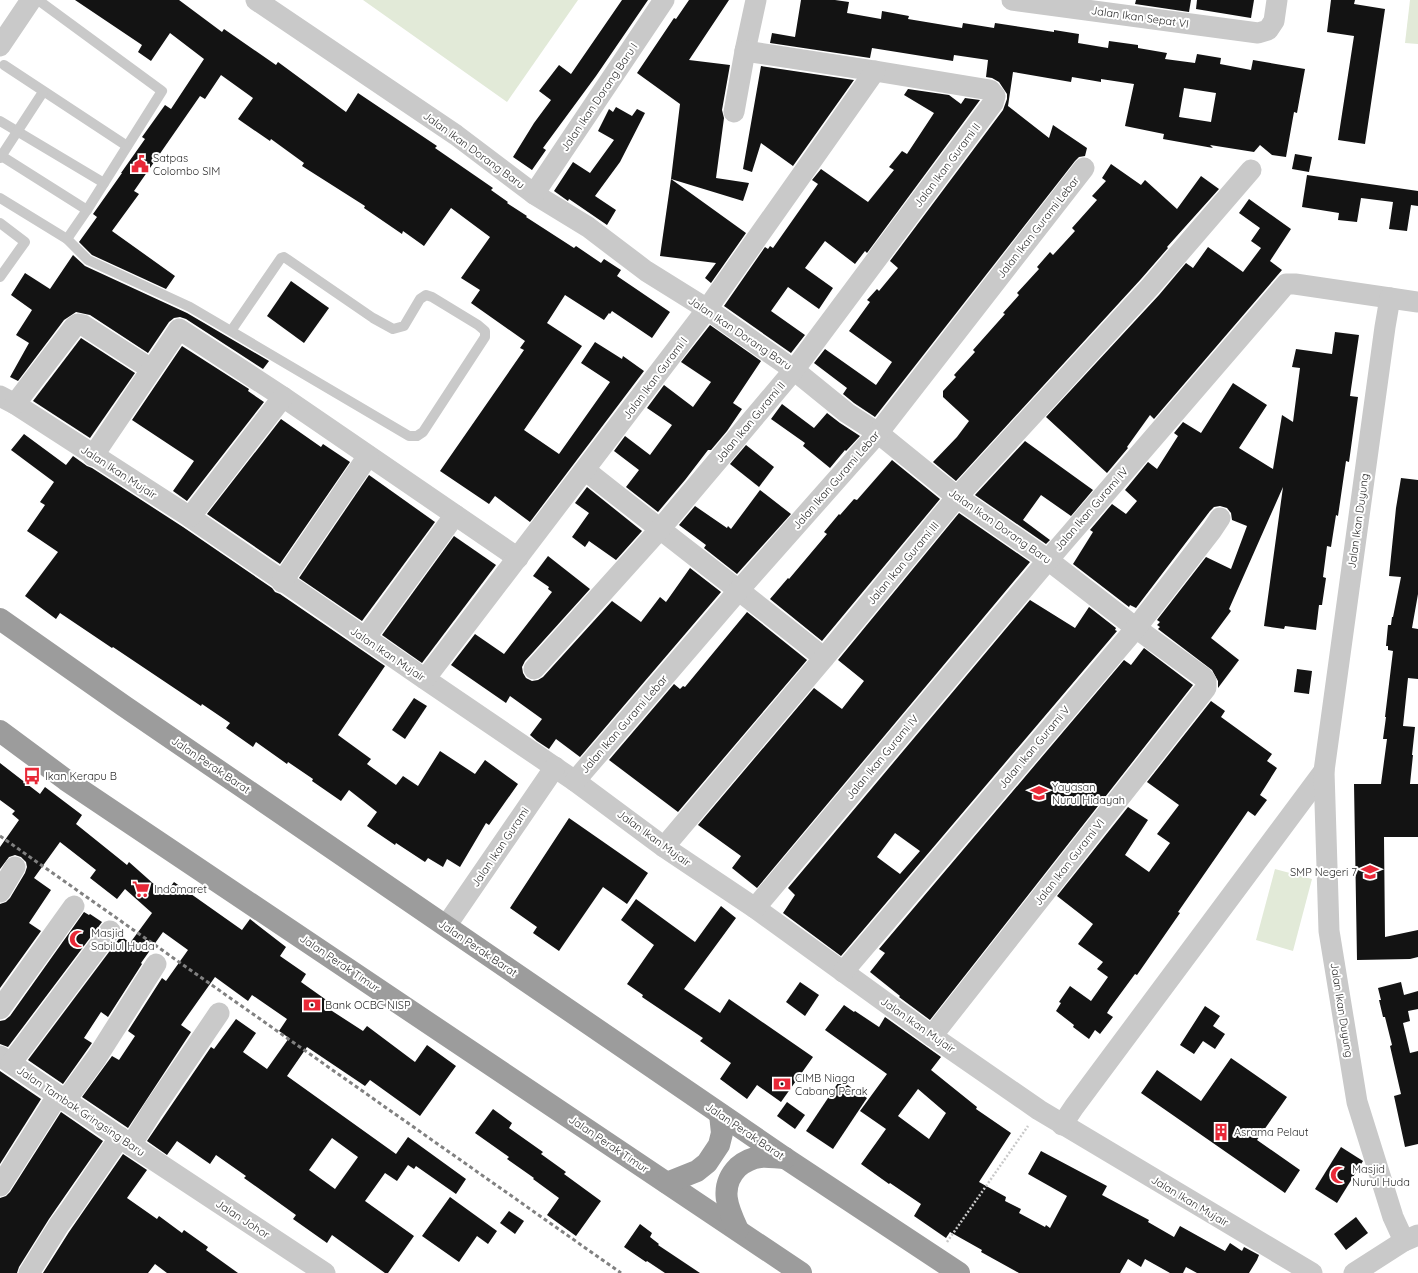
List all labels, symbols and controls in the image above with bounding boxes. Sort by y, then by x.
street label: Jalan Ikan Sepat VI [1090,3,1190,31]
street label: Jalan Ikan Dorang Baru I [557,40,641,154]
street label: Jalan Ikan Dorang Baru [420,108,528,192]
street label: Jalan Ikan Gurami II [911,120,983,210]
place label: Satpas Colombo SIM [153,151,220,178]
public building icon: Satpas Colombo SIM [130,154,150,174]
street label: Jalan Ikan Gurami Lebar [994,173,1083,281]
street label: Jalan Ikan Dorang Baru [685,293,795,373]
street label: Jalan Ikan Gurami I [620,334,690,422]
street label: Jalan Ikan Gurami II [712,379,788,465]
street label: Jalan Ikan Gurami Lebar [789,427,883,532]
street label: Jalan Ikan Mujair [78,442,160,502]
street label: Jalan Ikan Gurami IV [1051,464,1131,554]
street label: Jalan Ikan Duyung [1344,472,1372,570]
street label: Jalan Ikan Dorang Baru [946,485,1054,567]
street label: Jalan Ikan Gurami III [864,518,942,608]
street label: Jalan Ikan Mujair [348,624,429,685]
street label: Jalan Ikan Gurami Lebar [577,671,671,776]
street label: Jalan Ikan Gurami V [995,703,1073,791]
street label: Jalan Ikan Gurami IV [842,712,922,802]
street label: Jalan Perak Barat [169,733,253,797]
bus stop icon: Ikan Kerapu B [22,766,42,786]
place label: Ikan Kerapu B [45,769,117,783]
place label: Yayasan Nurul Hidayah [1052,780,1125,807]
school or university icon: Yayasan Nurul Hidayah [1029,783,1049,803]
street label: Jalan Ikan Gurami [468,804,532,890]
street label: Jalan Ikan Mujair [614,807,694,870]
street label: Jalan Ikan Gurami VI [1031,816,1107,908]
school or university icon: SMP Negeri 7 [1360,862,1380,882]
place label: SMP Negeri 7 [1290,865,1357,879]
supermarket icon: Indomaret [131,879,151,899]
place label: Indomaret [154,882,207,896]
street label: Jalan Perak Barat [436,916,520,980]
place label: Masjid Sabilul Huda [91,926,155,953]
mosque icon: Masjid Sabilul Huda [68,929,88,949]
street label: Jalan Perak Timur [297,931,383,995]
street label: Jalan Ikan Duyung [1328,961,1356,1059]
street label: Jalan Ikan Mujair [878,994,959,1056]
bank icon: Bank OCBC NISP [302,995,322,1015]
place label: Bank OCBC NISP [325,998,411,1012]
street label: Jalan Tambak Gringsing Baru [14,1063,148,1159]
place label: CIMB Niaga Cabang Perak [795,1071,868,1098]
bank icon: CIMB Niaga Cabang Perak [772,1074,792,1094]
street label: Jalan Perak Barat [703,1099,787,1163]
street label: Jalan Perak Timur [566,1112,652,1176]
building icon: Asrama Pelaut [1211,1122,1231,1142]
place label: Asrama Pelaut [1234,1125,1309,1139]
place label: Masjid Nurul Huda [1352,1162,1410,1189]
mosque icon: Masjid Nurul Huda [1329,1165,1349,1185]
street label: Jalan Ikan Mujair [1149,1172,1232,1230]
street label: Jalan Johor [213,1196,273,1242]

